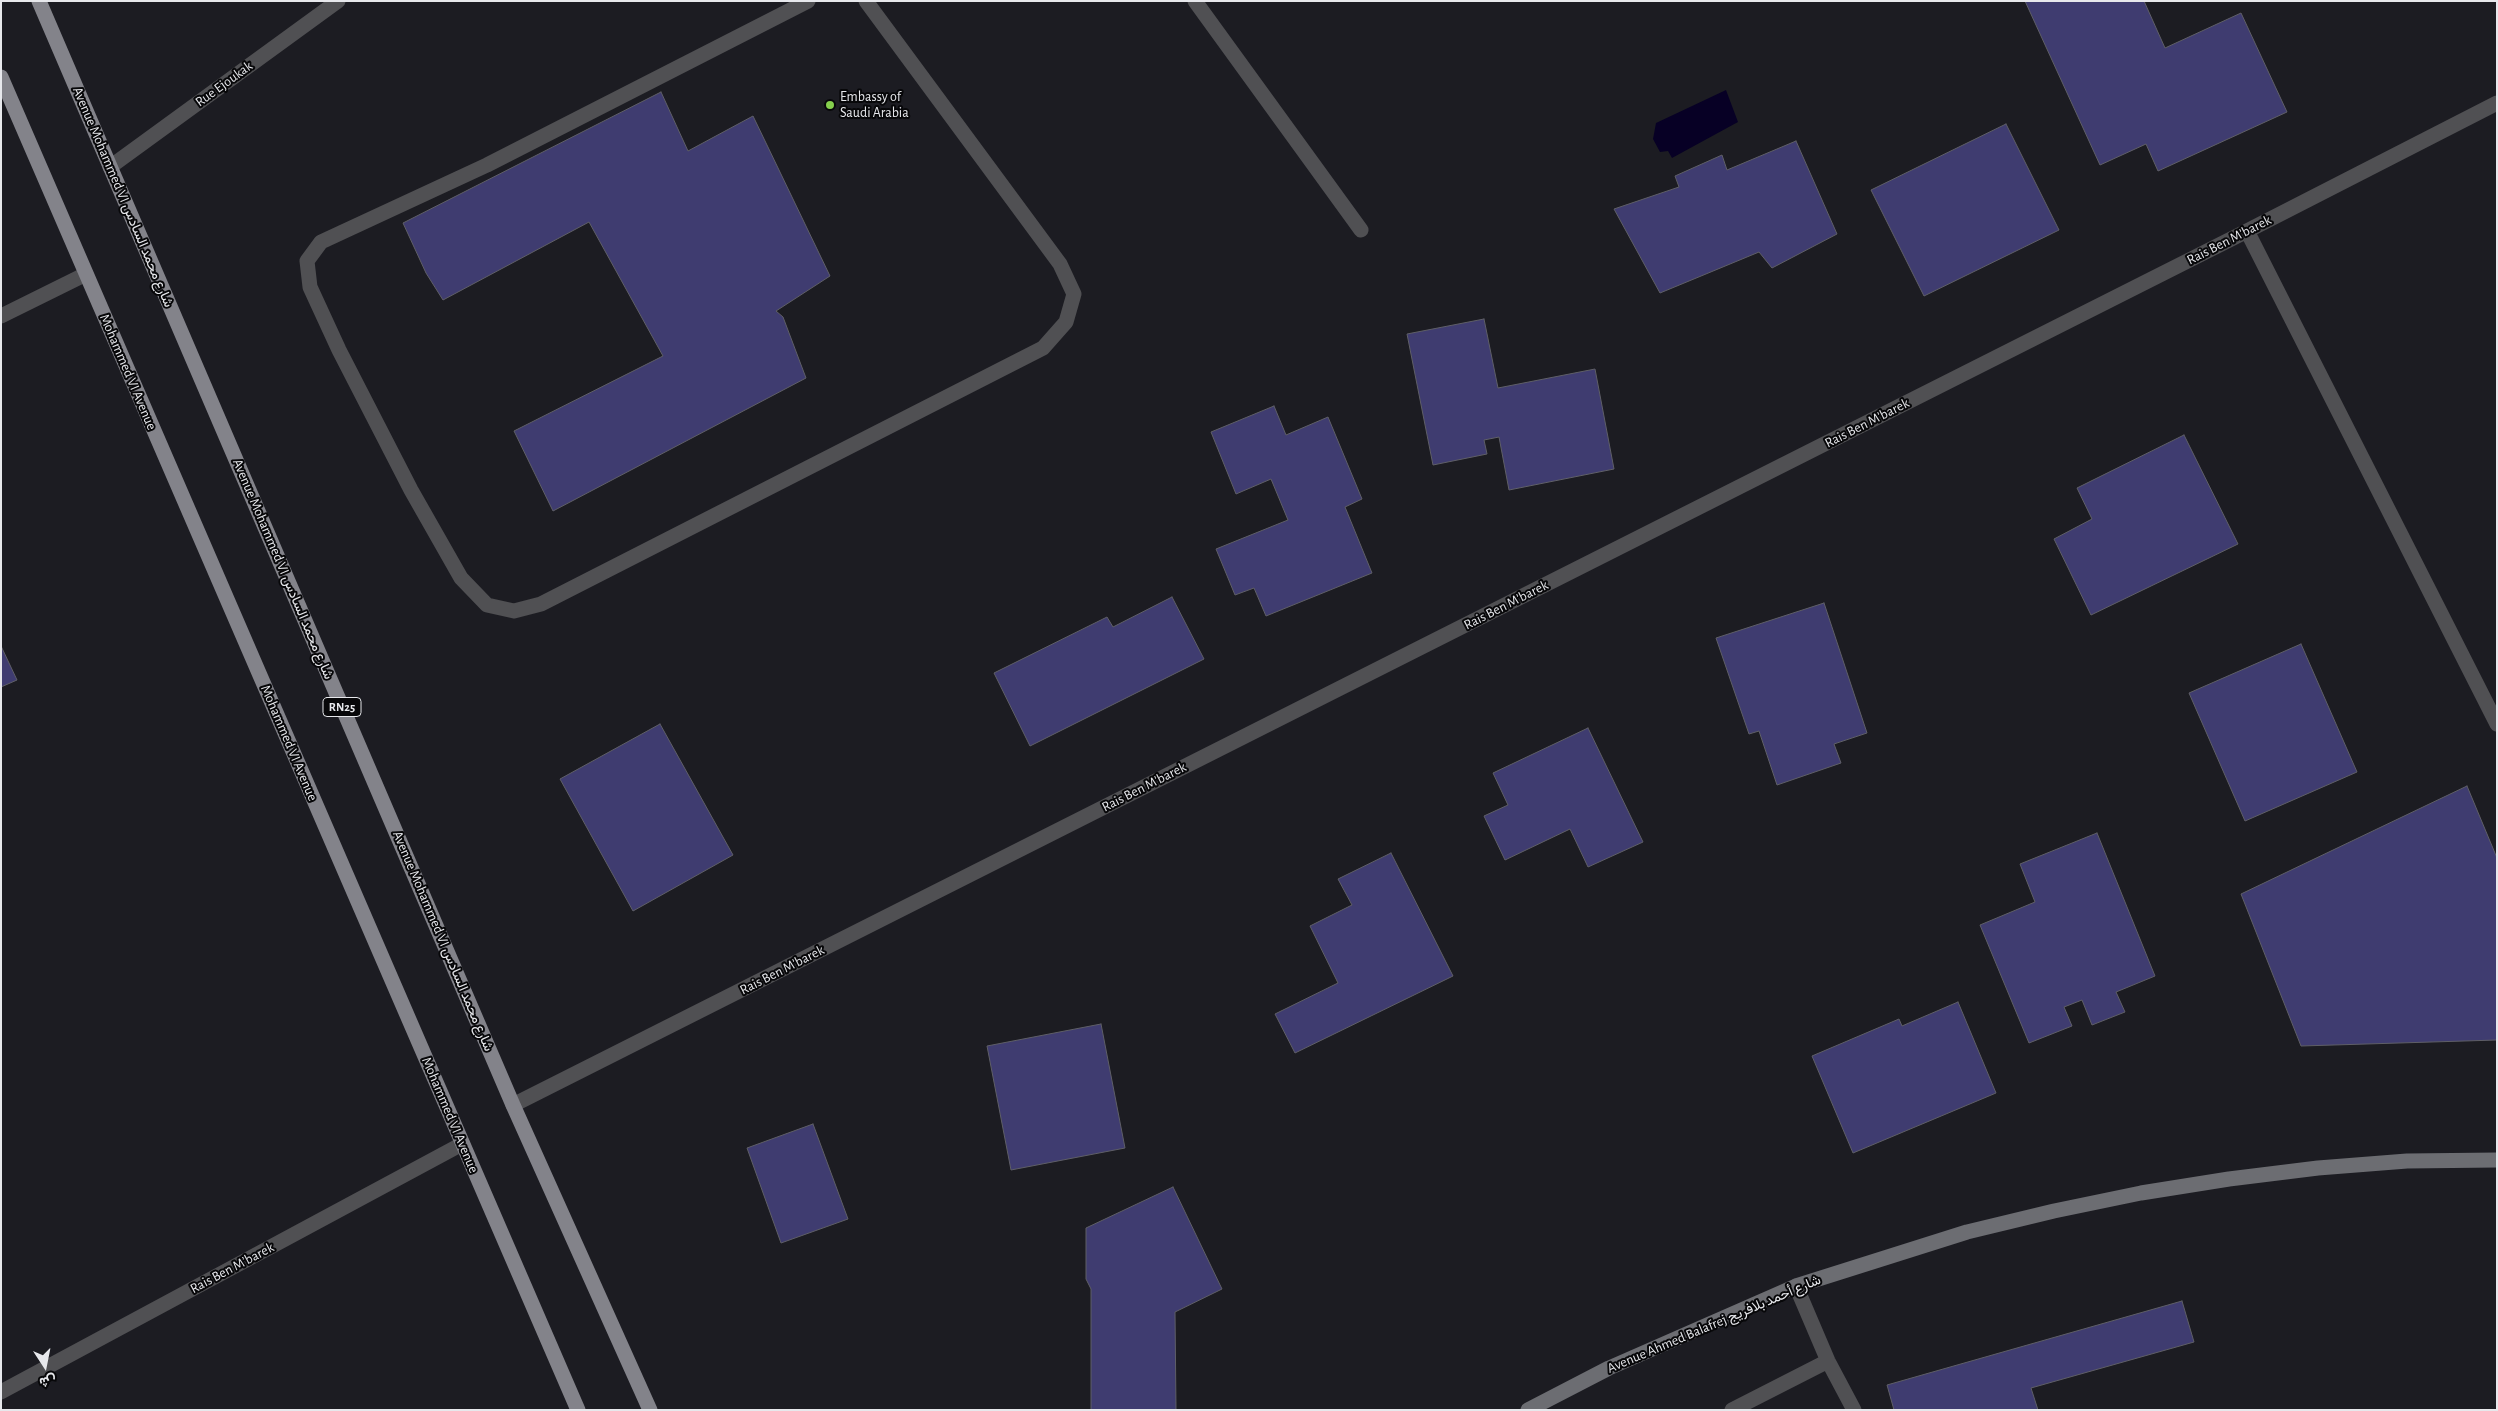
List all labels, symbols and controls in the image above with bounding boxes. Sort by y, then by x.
street label: Rue Ejoukak [192,58,256,110]
street label: Avenue Mohammed VI شارع محمد السادس [69,84,177,310]
place label: Embassy of Saudi Arabia [840,89,909,121]
marker: Embassy of Saudi Arabia [824,99,836,111]
street label: Rais Ben M’barek [2184,212,2274,268]
street label: Mohammed VI Avenue [96,312,160,432]
street label: Rais Ben M’barek [1822,395,1912,451]
street label: Avenue Mohammed VI شارع محمد السادس [229,456,337,682]
street label: Rais Ben M’barek [1461,577,1551,633]
street label: Mohammed VI Avenue [257,683,321,803]
road number: RN25 [323,698,361,716]
street label: Rais Ben M’barek [1099,759,1189,815]
street label: Avenue Mohammed VI شارع محمد السادس [389,828,497,1054]
street label: Rais Ben M’barek [737,942,827,998]
street label: Mohammed VI Avenue [418,1055,482,1175]
street label: Rais Ben M’barek [187,1239,277,1297]
street label: Avenue Ahmed Balafrej شارع أحمد بلافريج [1605,1271,1823,1377]
north arrow [20,1341,70,1391]
text: ش [38,1372,57,1389]

